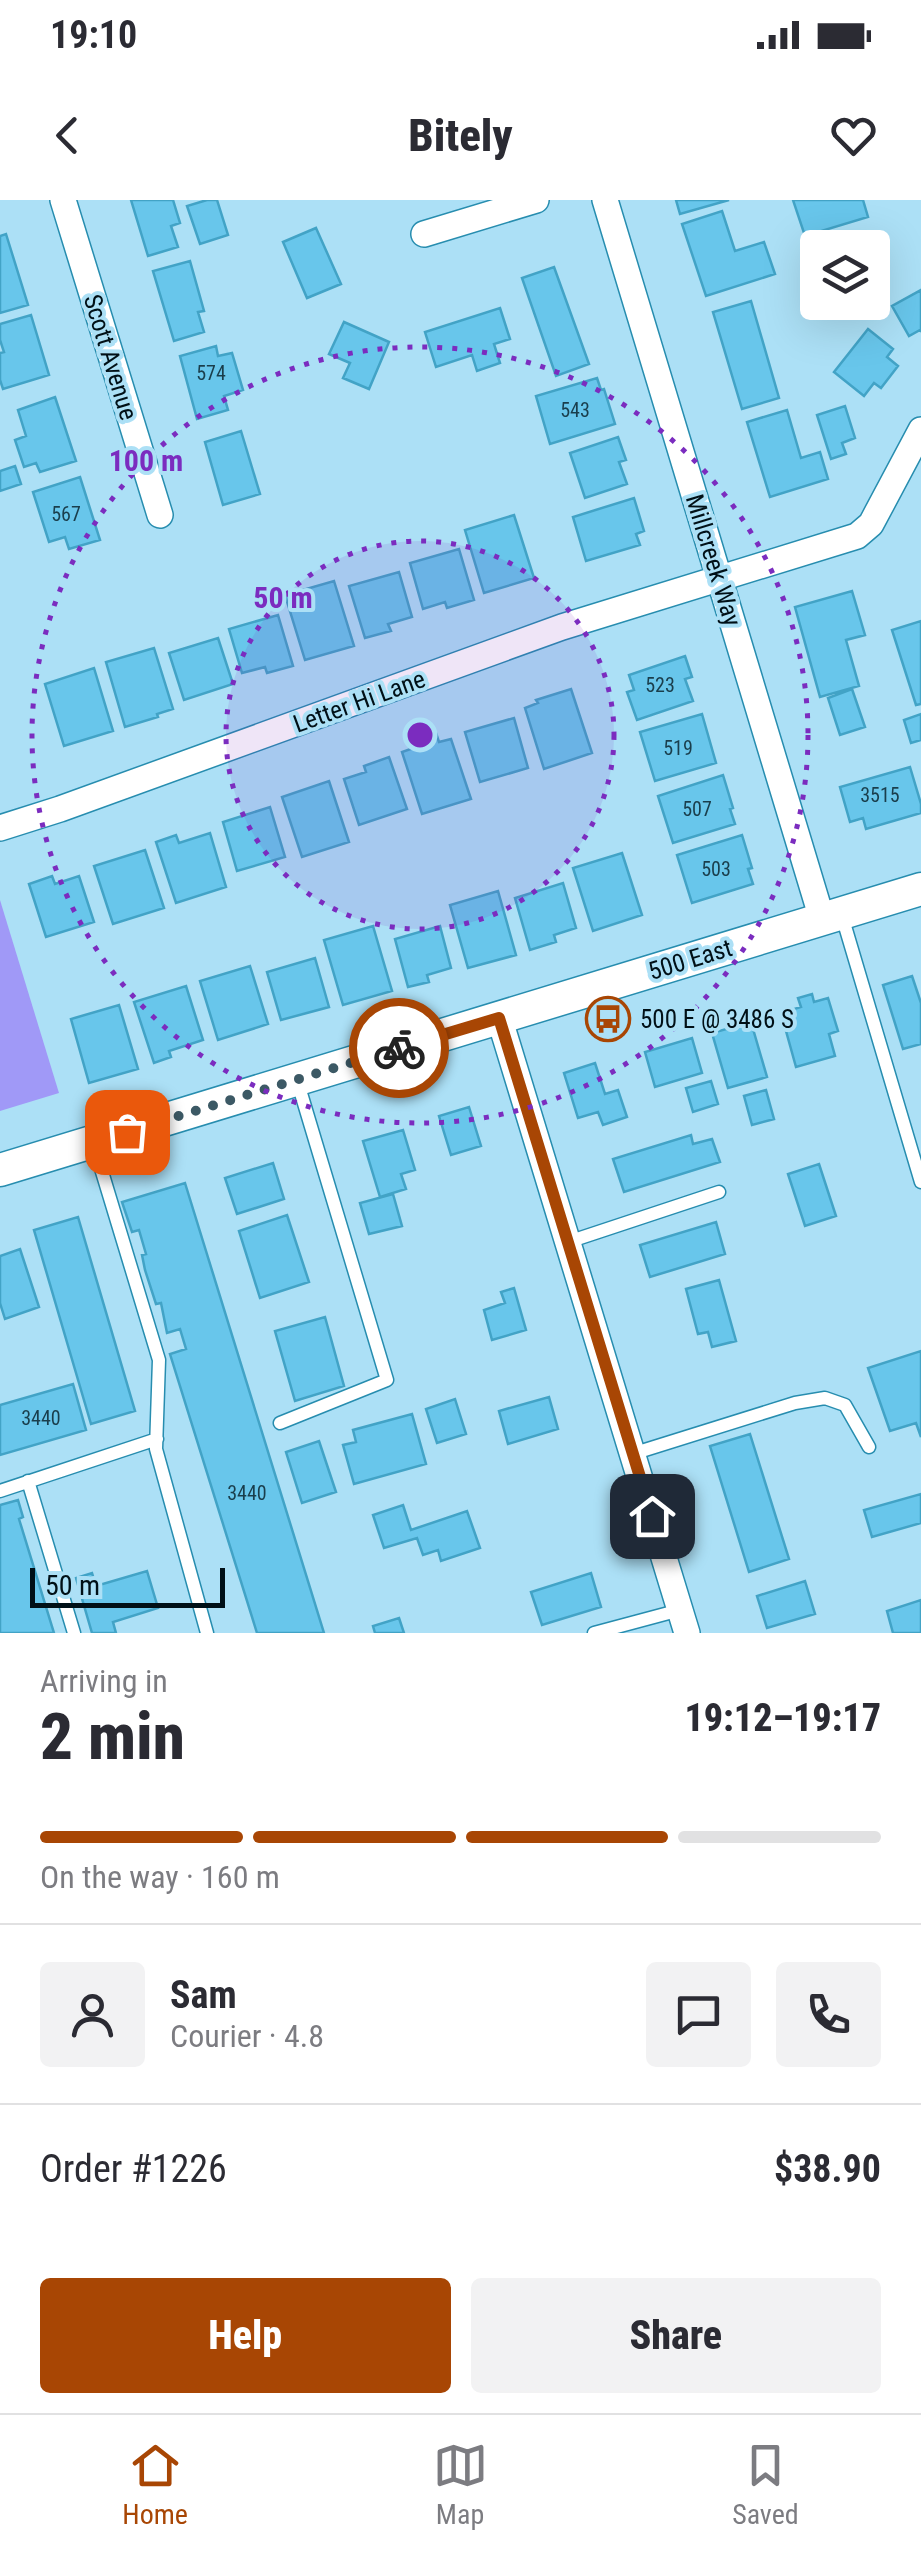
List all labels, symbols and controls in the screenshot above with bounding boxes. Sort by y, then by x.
text: 19:10 [50,13,137,57]
icon: back [40,108,95,163]
icon: heart [826,108,881,163]
text: Bitely [408,109,513,162]
map controls [800,230,890,320]
button: layers [800,230,890,320]
street label: Scott Avenue [78,291,143,423]
house number: 574 [196,361,226,385]
house number: 543 [560,398,590,422]
text: 100 m [109,443,183,478]
street label: Millcreek Way [680,491,747,630]
house number: 567 [51,502,81,526]
text: 50 m [253,580,313,615]
street label: Letter Hi Lane [289,664,429,739]
house number: 523 [645,673,675,697]
centre of rings [402,717,438,753]
house number: 519 [663,736,693,760]
house number: 3515 [860,783,900,807]
house number: 507 [682,797,712,821]
house number: 503 [701,857,731,881]
street label: 500 East [645,933,735,986]
bus stop icon: 500 E @ 3486 S [585,996,631,1042]
courier [349,998,449,1098]
place label: 500 E @ 3486 S [640,1005,794,1034]
icon: bike [372,1021,427,1076]
pin [85,1090,170,1175]
icon: bag [100,1105,155,1160]
house number: 3440 [21,1406,61,1430]
pin [610,1474,695,1559]
house number: 3440 [227,1481,267,1505]
icon: home [625,1489,680,1544]
scale bar [30,1563,225,1608]
text: 50 m [45,1569,100,1602]
text: Arriving in [40,1662,168,1700]
text: 19:12–19:17 [684,1696,881,1740]
text: 2 min [40,1699,185,1775]
text: On the way · 160 m [40,1858,280,1896]
button: person [40,1962,145,2067]
button: chat [646,1962,751,2067]
button: phone [776,1962,881,2067]
text: Sam [170,1973,237,2017]
text: Courier · 4.8 [170,2017,324,2055]
text: Order #1226 [40,2147,227,2191]
text: $38.90 [774,2147,881,2191]
button: Help [40,2278,451,2393]
button: Share [471,2278,881,2393]
tab: Home [122,2438,188,2531]
tab: Map [433,2438,488,2531]
tab: Saved [732,2438,799,2531]

